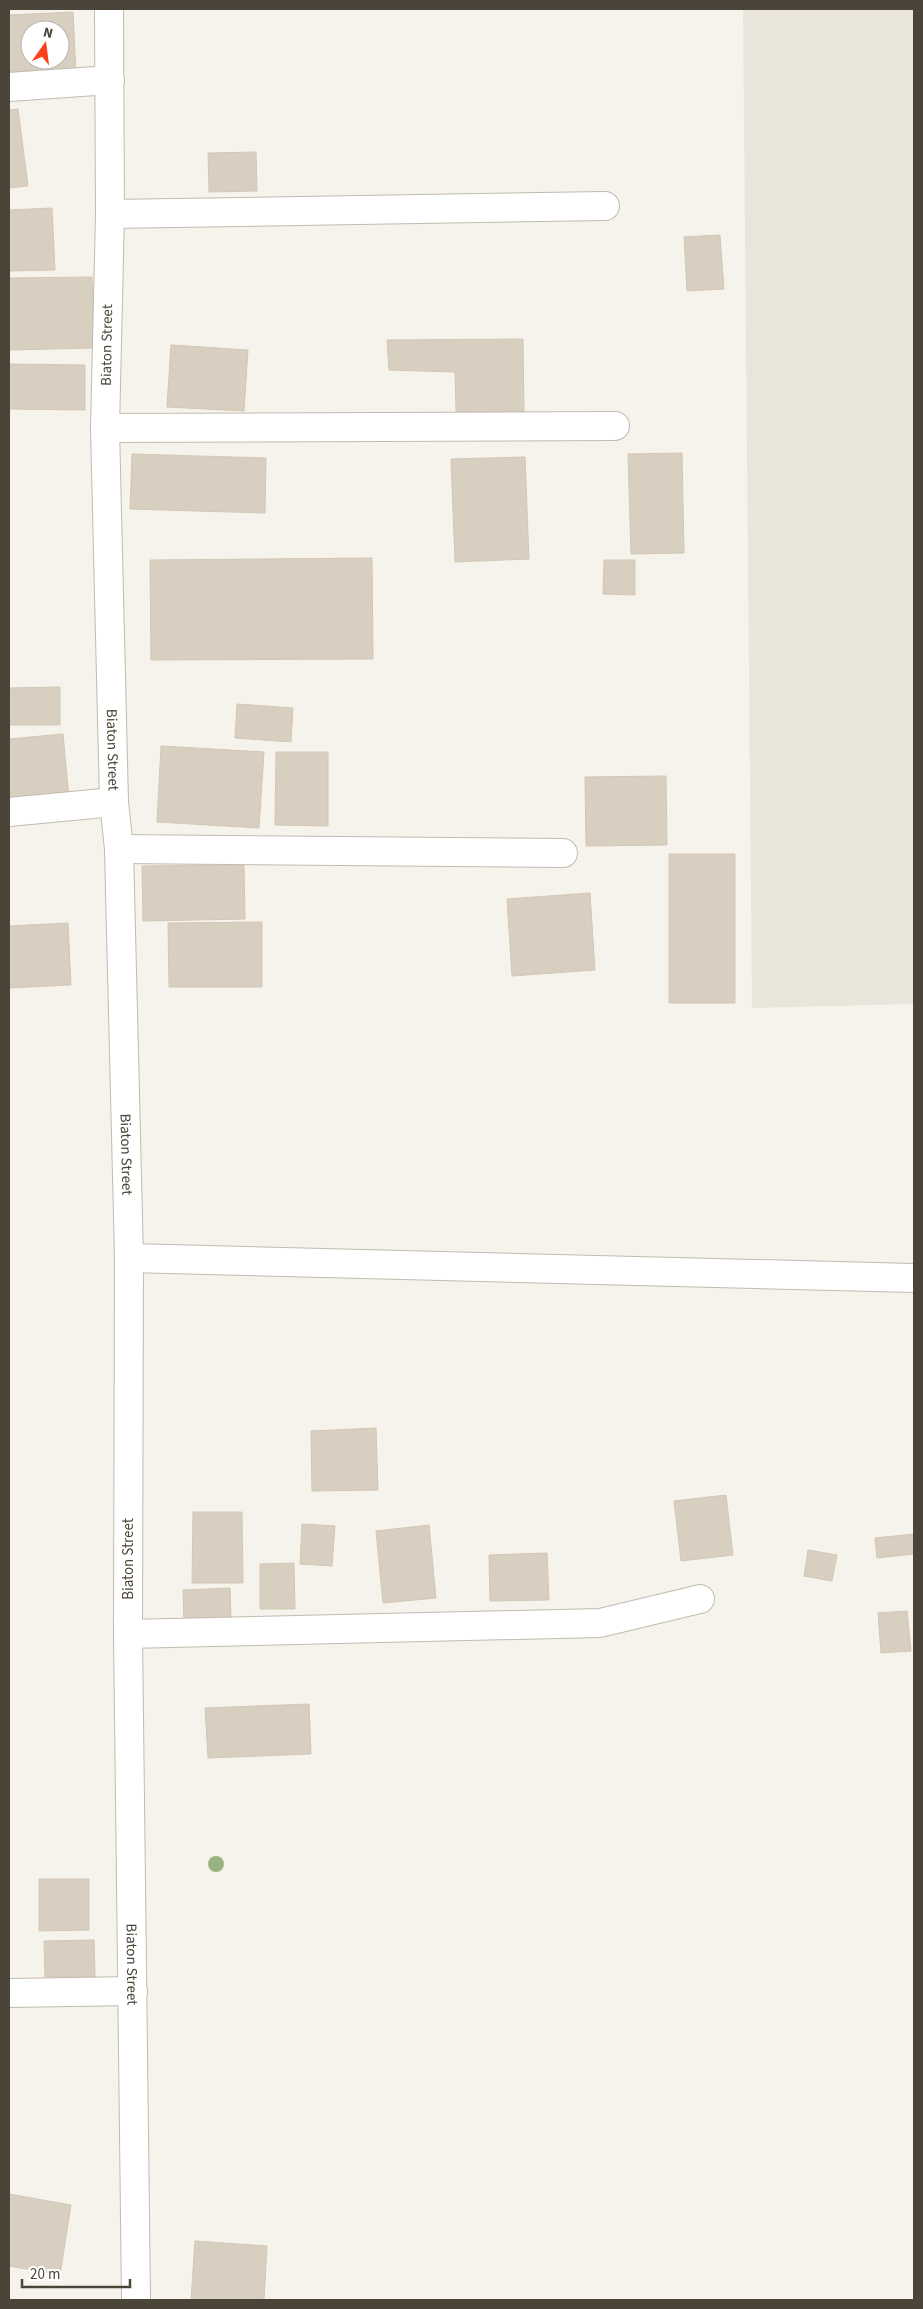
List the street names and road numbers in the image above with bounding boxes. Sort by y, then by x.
street label: Biaton Street [96,304,118,386]
street label: Biaton Street [101,709,124,791]
street label: Biaton Street [115,1113,138,1196]
street label: Biaton Street [118,1518,139,1600]
street label: Biaton Street [121,1923,143,2005]

